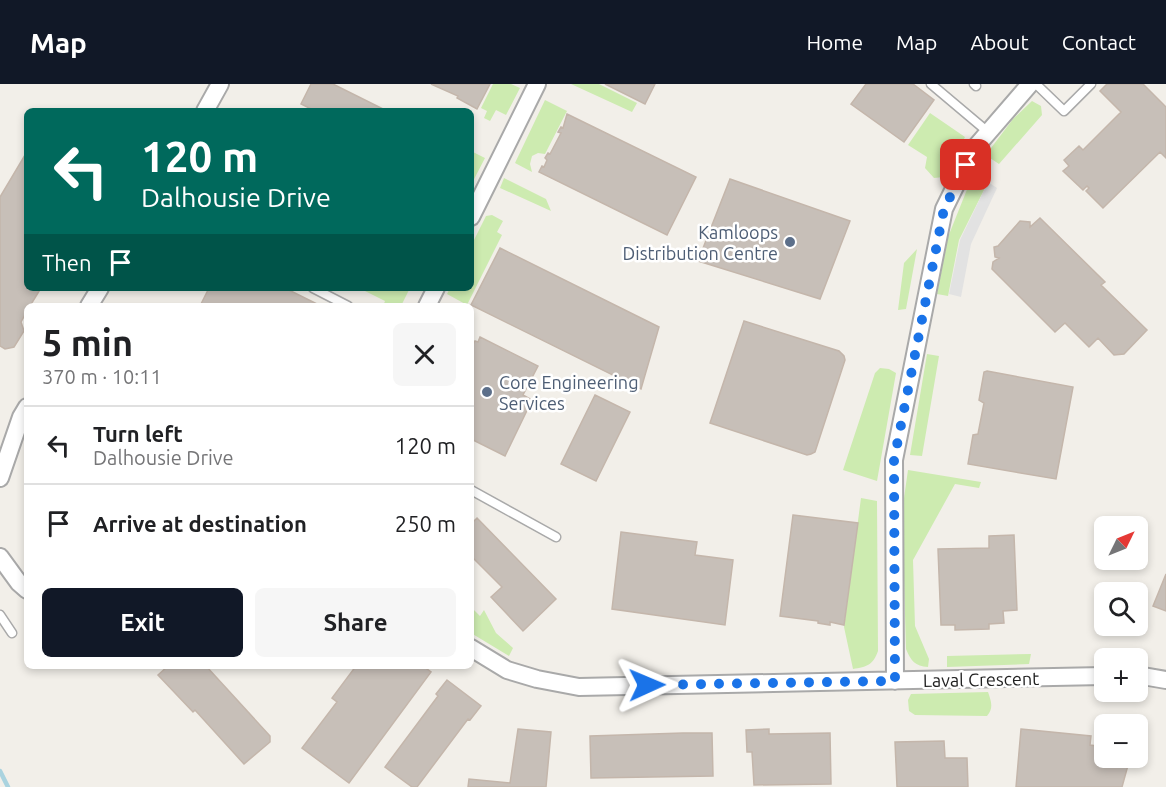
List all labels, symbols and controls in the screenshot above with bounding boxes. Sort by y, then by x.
text: Map [30,27,87,58]
text: Home [806,30,863,54]
text: Map [896,30,937,54]
text: About [970,30,1029,54]
text: Contact [1062,30,1136,54]
icon: left [42,132,120,210]
text: 120 m [141,133,258,180]
pin [940,139,991,190]
icon: arrive [949,148,982,181]
text: Dalhousie Drive [141,182,331,212]
place label: Kamloops Distribution Centre [623,222,778,263]
marker: Kamloops Distribution Centre [783,235,797,249]
icon: arrive [104,246,137,279]
text: Then [42,250,92,275]
text: 5 min [42,322,133,363]
button: close [393,323,456,386]
text: 370 m · 10:11 [42,365,162,388]
place label: Core Engineering Services [499,372,638,413]
marker: Core Engineering Services [480,385,494,399]
text: Turn left [93,421,183,446]
icon: left [42,429,75,462]
text: 120 m [395,433,456,458]
text: Dalhousie Drive [93,446,234,469]
icon: arrive [42,507,75,540]
text: Arrive at destination [93,511,307,536]
text: 250 m [395,511,456,536]
north arrow [1094,516,1148,570]
map controls [1094,516,1148,768]
button: search [1094,582,1148,636]
button: Exit [42,588,243,657]
button: Share [255,588,456,657]
button: + [1094,648,1148,702]
position arrow [615,653,679,717]
street label: Laval Crescent [923,668,1039,690]
button: − [1094,714,1148,768]

